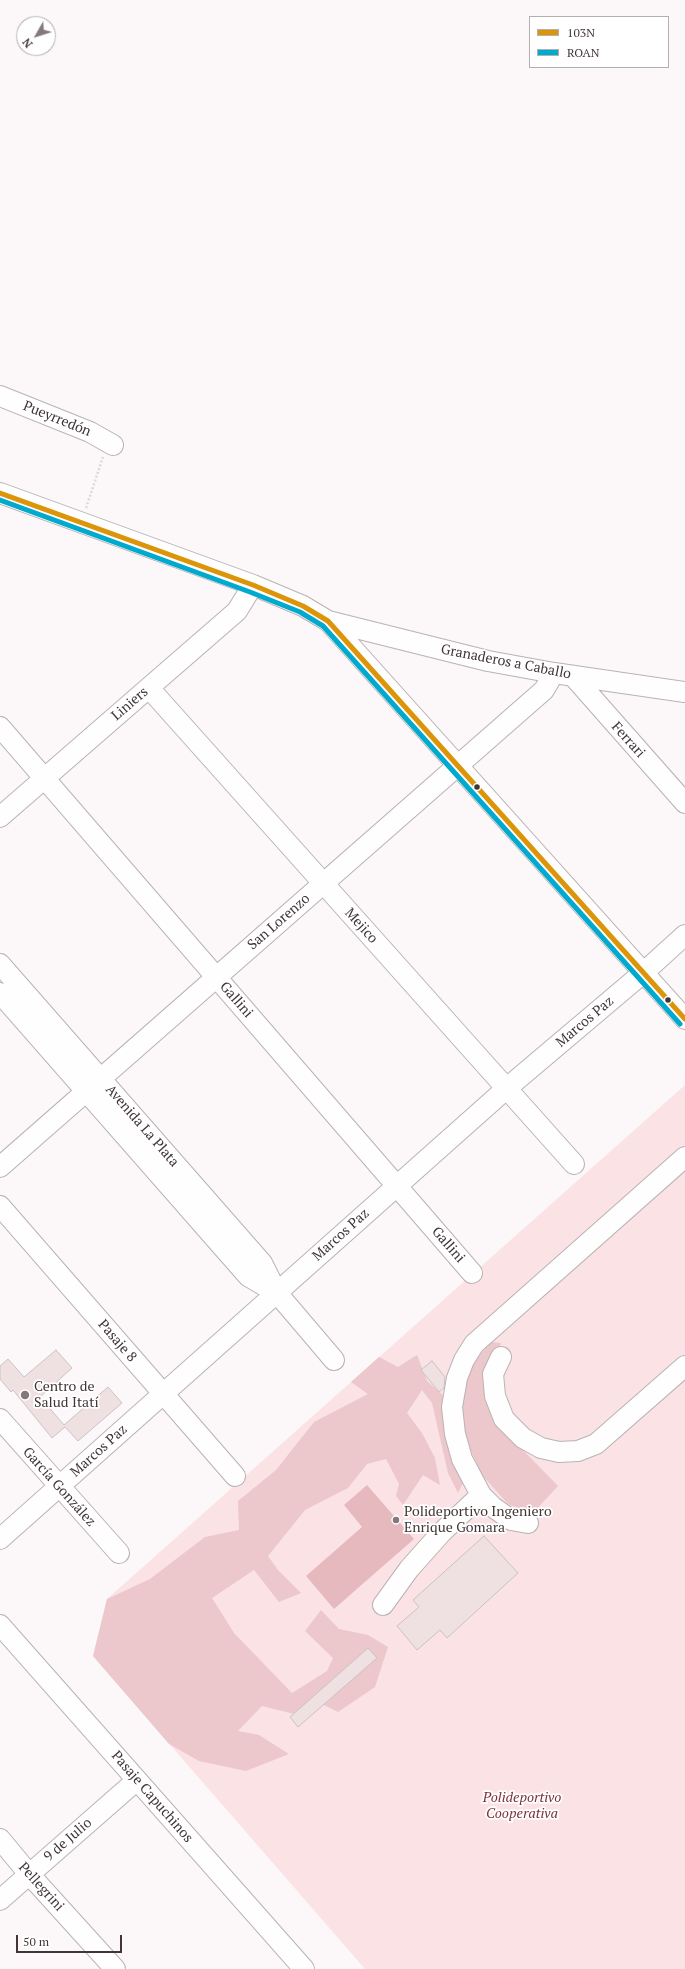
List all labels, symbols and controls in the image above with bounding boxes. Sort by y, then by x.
north arrow [16,16,56,56]
legend [529,16,669,68]
text: 103N [567,25,595,40]
text: N [19,35,36,51]
text: ROAN [567,45,599,60]
street label: Pueyrredón [21,398,93,440]
street label: Granaderos a Caballo [439,641,573,683]
street label: Liniers [108,684,152,724]
street label: Ferrari [608,719,648,761]
unlabelled marker [472,782,482,792]
street label: San Lorenzo [244,890,314,954]
street label: Mejico [341,905,381,947]
street label: Gallini [216,979,256,1021]
street label: Marcos Paz [553,993,617,1051]
unlabelled marker [663,995,673,1005]
street label: Avenida La Plata [102,1082,182,1170]
street label: Marcos Paz [309,1205,373,1265]
street label: Gallini [428,1224,468,1266]
street label: Pasaje 8 [94,1316,140,1366]
place label: Centro de Salud Itatí [34,1379,99,1412]
marker: Centro de Salud Itatí [19,1389,31,1401]
street label: Marcos Paz [67,1421,131,1481]
street label: García González [19,1444,99,1530]
place label: Polideportivo Ingeniero Enrique Gomara [404,1504,552,1536]
marker: Polideportivo Ingeniero Enrique Gomara [391,1515,401,1525]
street label: Pasaje Capuchinos [108,1748,196,1846]
park label: Polideportivo Cooperativa [483,1790,561,1822]
street label: 9 de Julio [41,1815,95,1865]
street label: Pellegrini [15,1859,67,1915]
scale bar [18,1927,124,1953]
text: 50 m [23,1934,49,1949]

